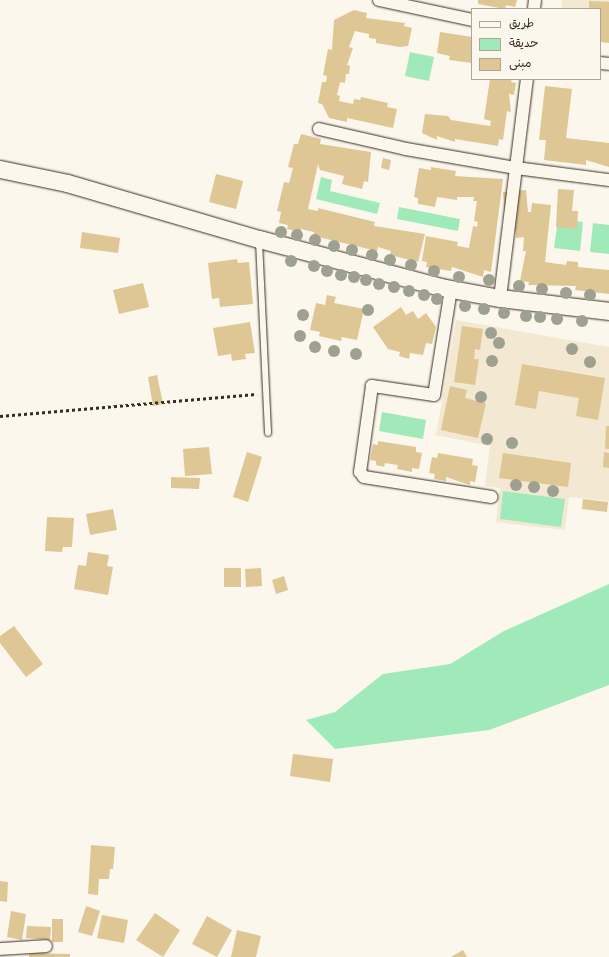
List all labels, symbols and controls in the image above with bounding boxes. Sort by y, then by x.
legend [471,8,601,80]
text: طريق [509,16,534,31]
text: حديقة [509,36,538,51]
text: مبنى [509,56,532,71]

